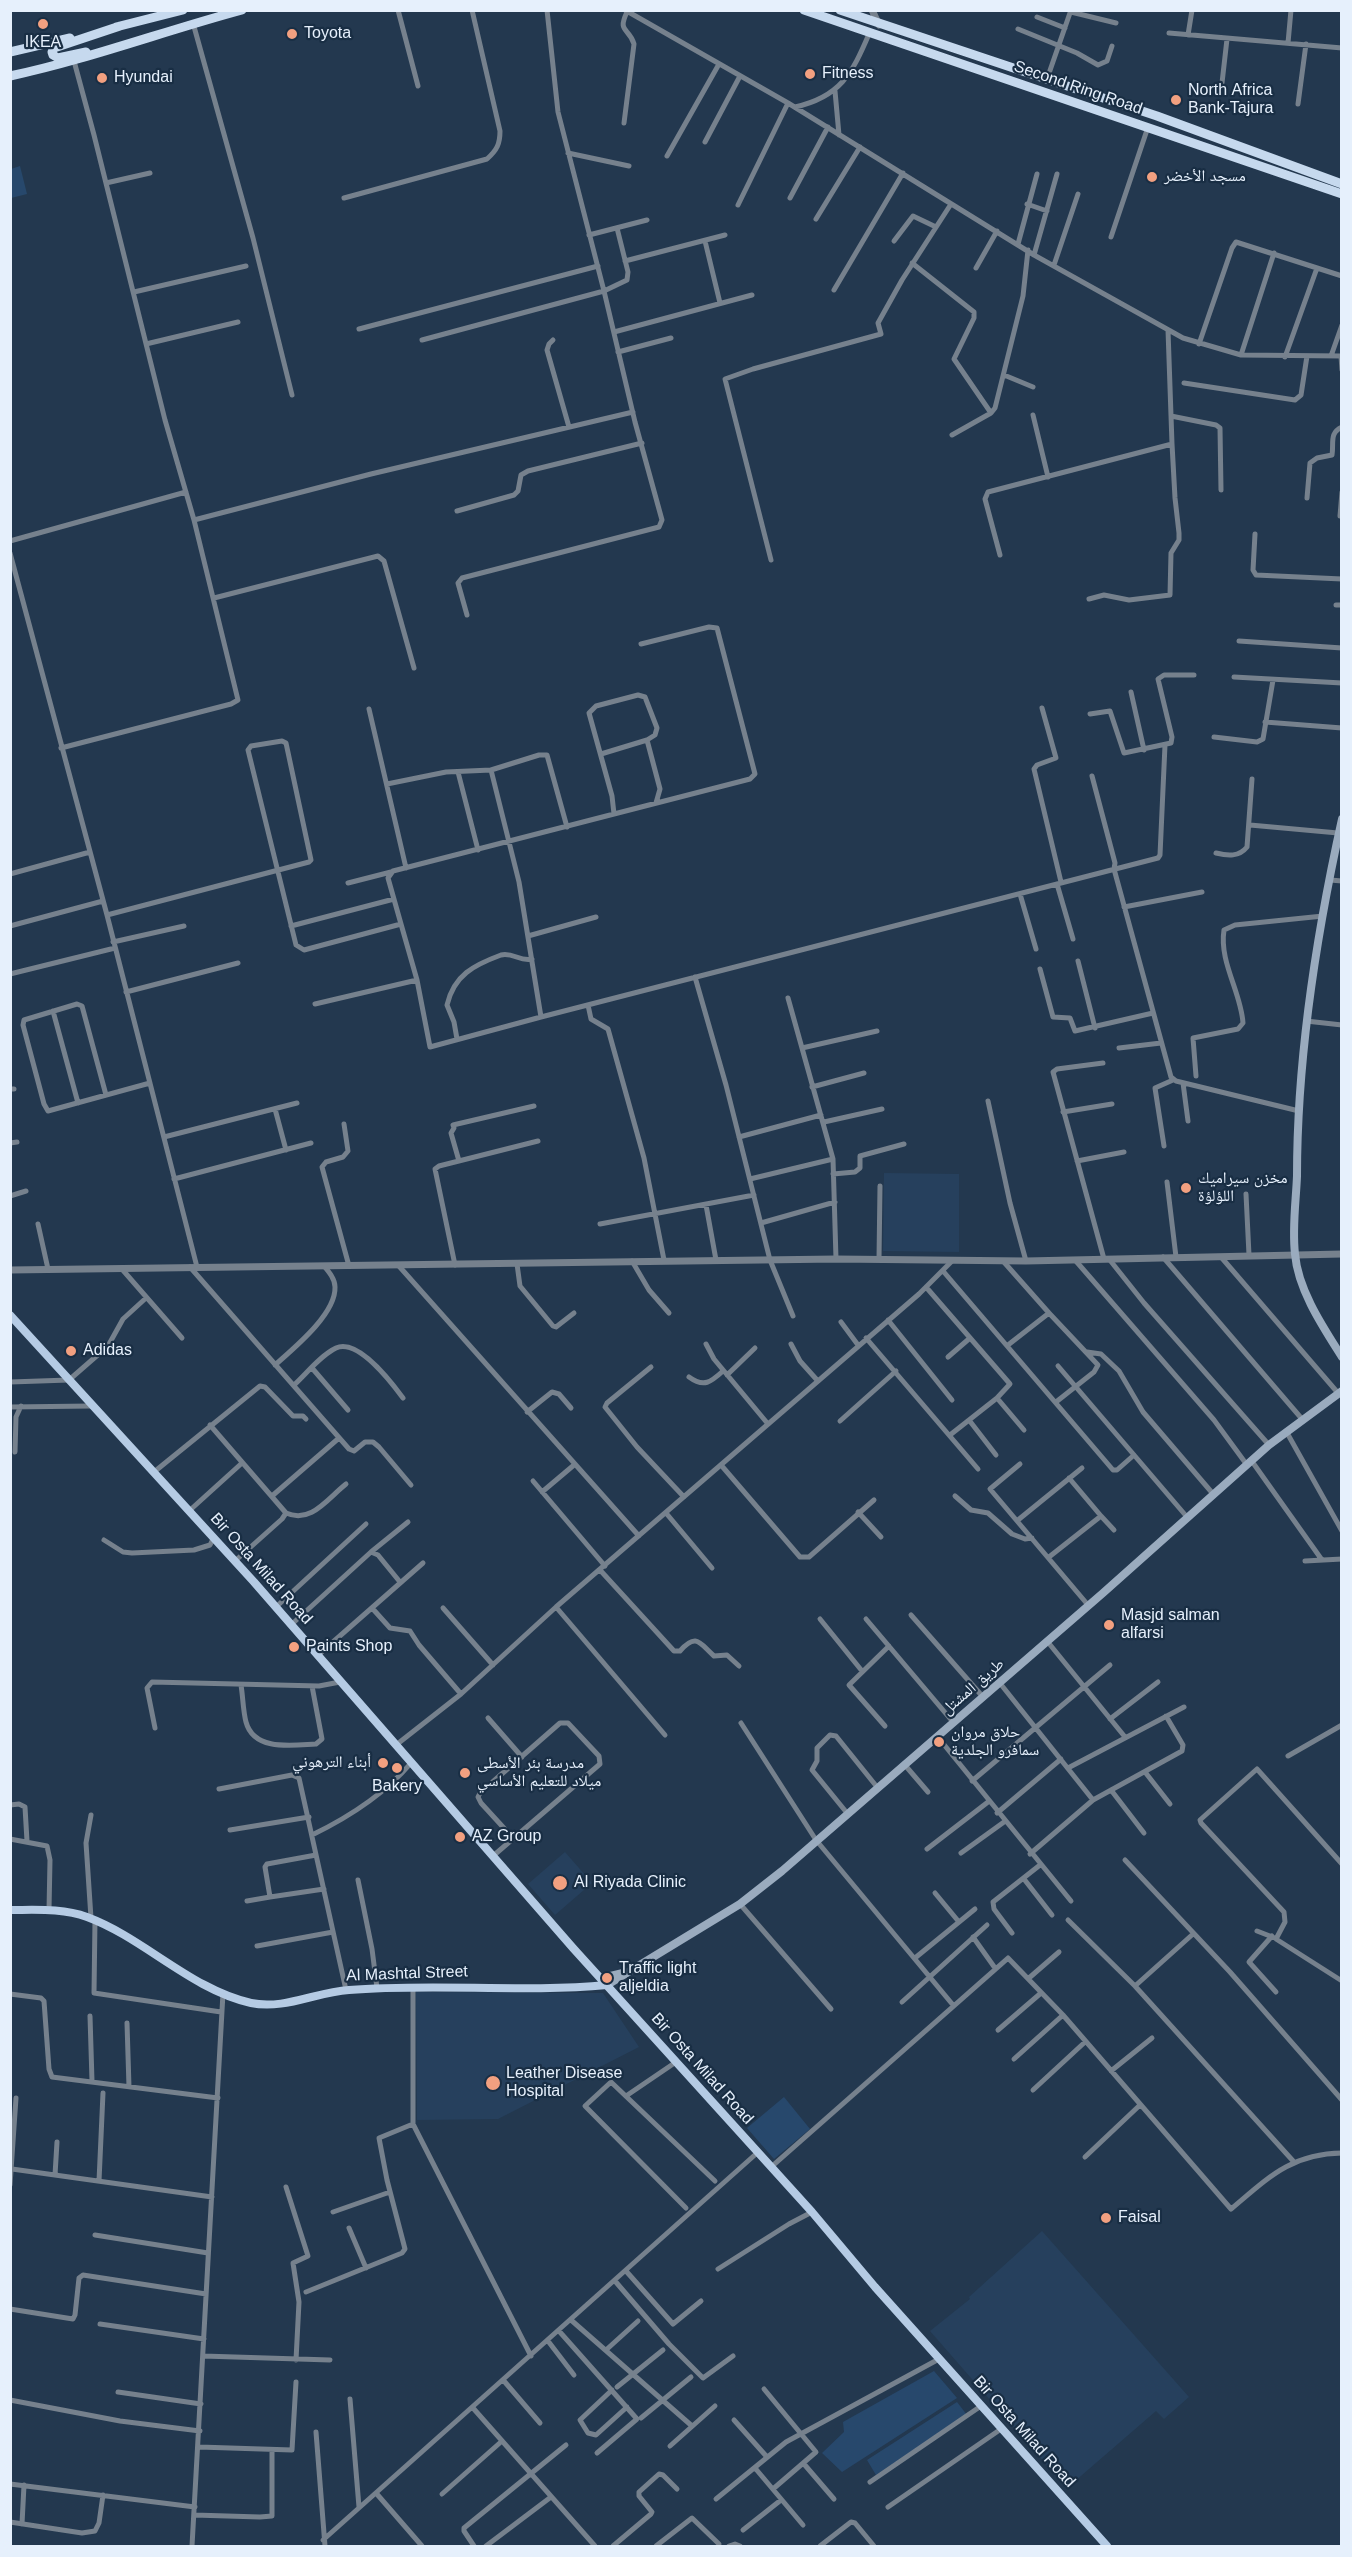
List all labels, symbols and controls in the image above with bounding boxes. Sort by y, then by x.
marker: IKEA [36,17,50,31]
place label: Toyota [304,24,351,44]
marker: Toyota [285,27,299,41]
place label: IKEA [25,33,61,53]
street label: Second Ring Road [1011,57,1145,119]
place label: Fitness [822,64,874,84]
marker: Fitness [803,67,817,81]
place label: Hyundai [114,68,173,88]
marker: Hyundai [95,71,109,85]
place label: North Africa Bank-Tajura [1188,81,1273,119]
marker: North Africa Bank-Tajura [1169,93,1183,107]
place label: مسجد الأخضر [1164,167,1246,187]
marker: مسجد الأخضر [1145,170,1159,184]
place label: مخزن سيراميك اللؤلؤة [1198,1169,1288,1207]
marker: مخزن سيراميك اللؤلؤة [1179,1181,1193,1195]
place label: Adidas [83,1341,132,1361]
marker: Adidas [64,1344,78,1358]
street label: Bir Osta Milad Road [206,1509,316,1629]
place label: Masjd salman alfarsi [1121,1606,1220,1644]
marker: Masjd salman alfarsi [1102,1618,1116,1632]
place label: Paints Shop [306,1637,392,1657]
marker: Paints Shop [287,1640,301,1654]
street label: طريق المشتل [938,1655,1008,1719]
place label: حلاق مروان سمافرو الجلدية [951,1723,1039,1761]
marker: حلاق مروان سمافرو الجلدية [932,1735,946,1749]
place label: أبناء الترهوني [292,1753,371,1773]
place label: مدرسة بئر الأسطى ميلاد للتعليم الأساسي [477,1754,601,1792]
marker: أبناء الترهوني [376,1756,390,1770]
marker: Bakery [390,1761,404,1775]
marker: مدرسة بئر الأسطى ميلاد للتعليم الأساسي [458,1766,472,1780]
place label: Bakery [372,1777,422,1797]
place label: AZ Group [472,1827,541,1847]
marker: AZ Group [453,1830,467,1844]
place label: Al Riyada Clinic [574,1873,686,1893]
marker: Al Riyada Clinic [551,1874,569,1892]
place label: Traffic light aljeldia [619,1959,696,1997]
street label: Al Mashtal Street [346,1962,468,1986]
marker: Traffic light aljeldia [600,1971,614,1985]
street label: Bir Osta Milad Road [647,2009,757,2129]
place label: Leather Disease Hospital [506,2064,623,2102]
marker: Leather Disease Hospital [484,2074,502,2092]
place label: Faisal [1118,2208,1161,2228]
marker: Faisal [1099,2211,1113,2225]
street label: Bir Osta Milad Road [969,2372,1079,2492]

